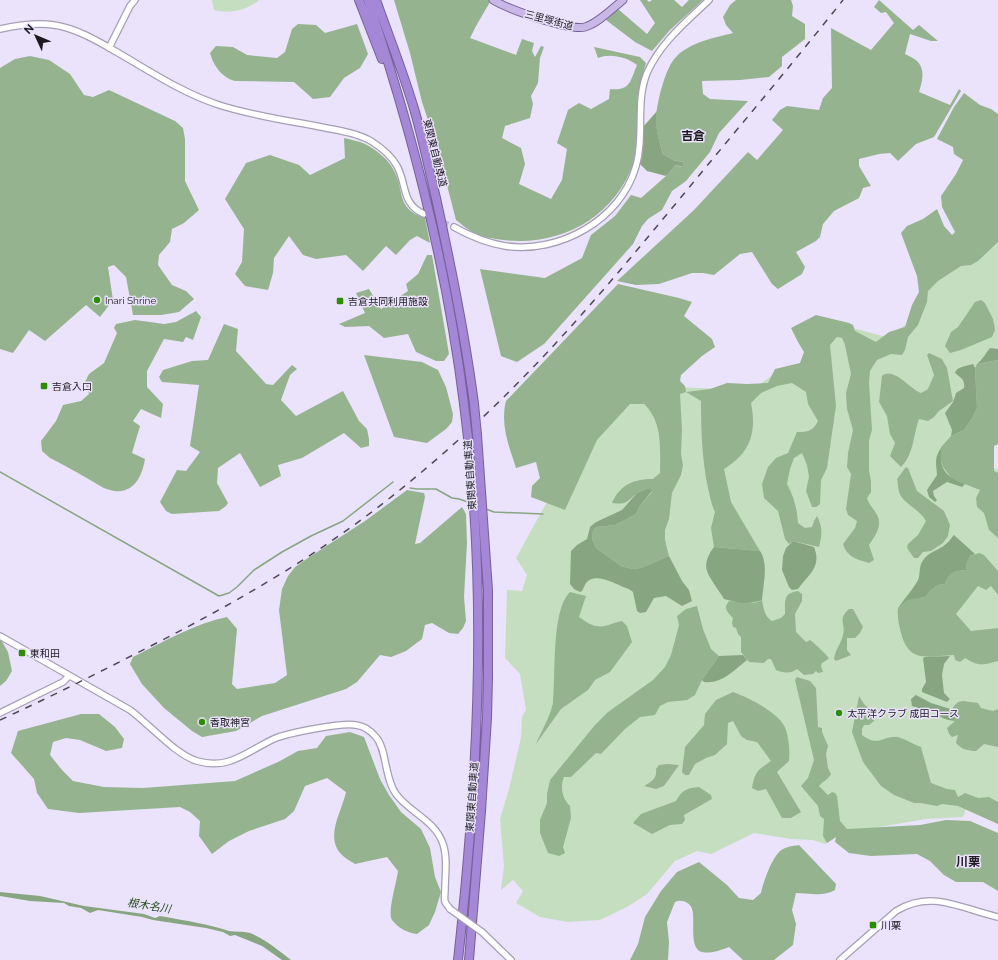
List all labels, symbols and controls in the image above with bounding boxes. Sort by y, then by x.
street label: 三里塚街道 [523,8,575,32]
north arrow [16,16,56,56]
text: N [22,22,37,37]
street label: 東関東自動車道 [421,118,449,188]
district label: 吉倉 [681,129,705,143]
marker: Inari Shrine [92,295,102,305]
place label: Inari Shrine [105,295,156,306]
marker: 吉倉共同利用施設 [335,296,345,306]
place label: 吉倉共同利用施設 [348,296,428,307]
marker: 吉倉入口 [39,381,49,391]
place label: 吉倉入口 [52,381,92,392]
street label: 東関東自動車道 [462,440,478,510]
marker: 東和田 [17,648,27,658]
place label: 東和田 [30,648,60,659]
marker: 太平洋クラブ 成田コース [834,708,844,718]
place label: 太平洋クラブ 成田コース [847,708,959,719]
marker: 香取神宮 [197,717,207,727]
place label: 香取神宮 [210,717,250,728]
street label: 東関東自動車道 [464,762,480,832]
district label: 川栗 [956,855,980,869]
water label: 根木名川 [126,896,173,916]
marker: 川栗 [868,920,878,930]
place label: 川栗 [881,920,901,931]

